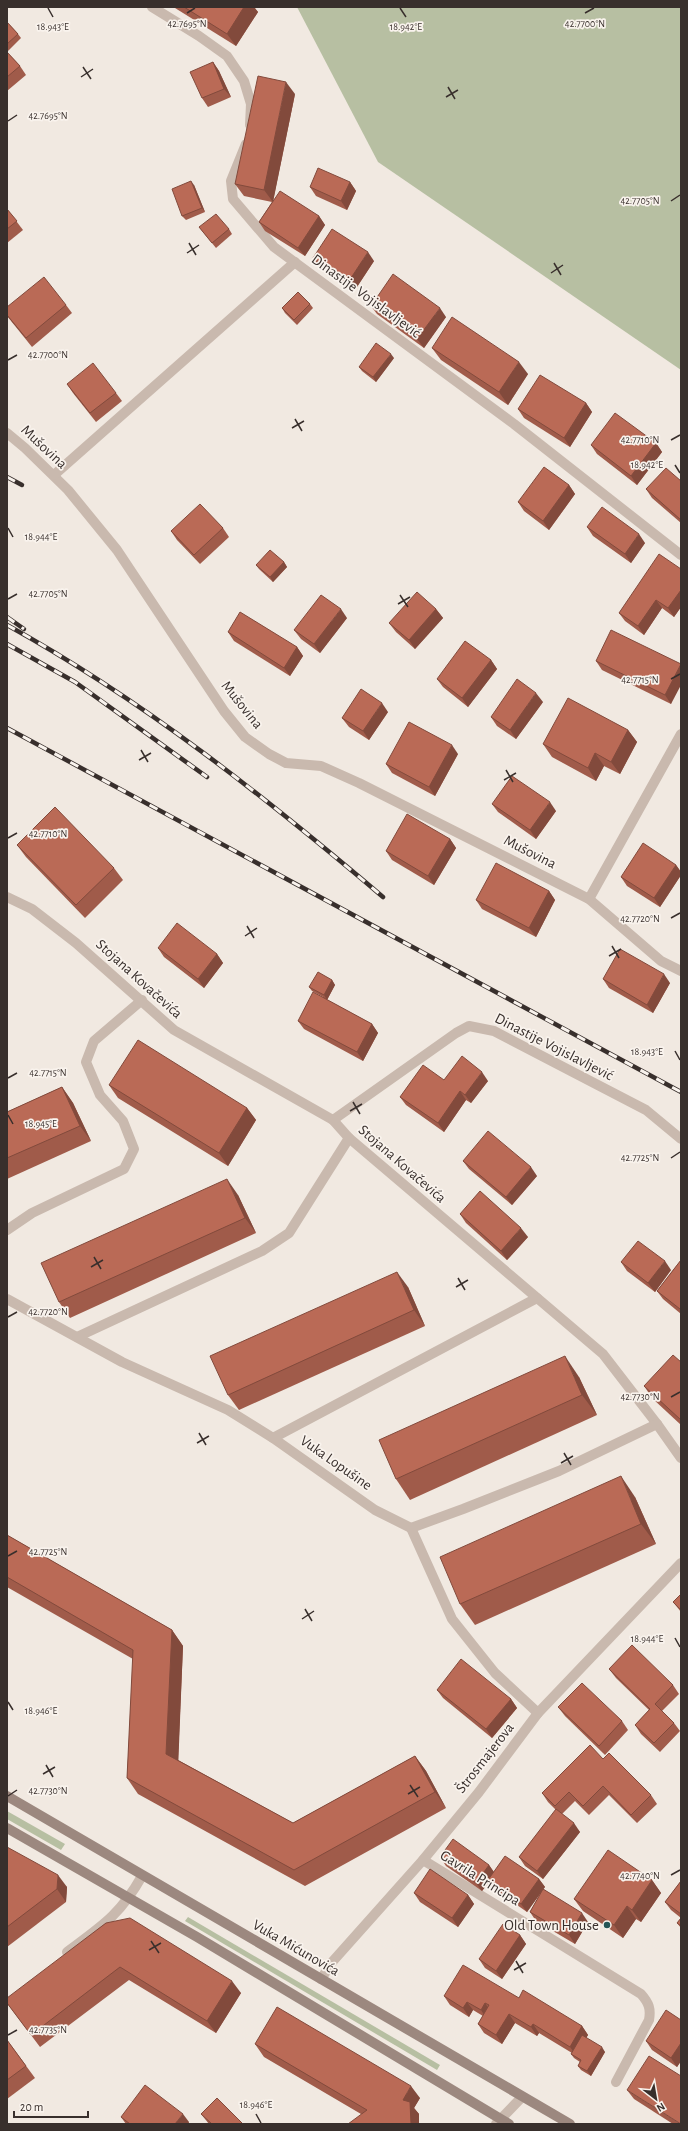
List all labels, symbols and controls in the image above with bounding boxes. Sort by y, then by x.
text: 42.7695°N [167,19,207,29]
text: 42.7700°N [565,19,605,29]
text: 18.943°E [37,22,69,32]
text: 18.942°E [390,22,422,32]
text: 42.7695°N [28,111,68,121]
text: 42.7705°N [620,196,660,206]
street label: Dinastije Vojislavljević [309,251,423,341]
text: 42.7700°N [28,350,68,360]
street label: Mušovina [18,422,70,472]
text: 42.7710°N [621,435,659,445]
text: 18.942°E [631,460,663,470]
text: 18.944°E [25,532,57,542]
text: 42.7705°N [28,589,68,599]
text: 42.7715°N [621,675,659,685]
street label: Mušovina [218,678,266,732]
text: 42.7710°N [29,829,67,839]
street label: Mušovina [501,832,559,872]
text: 42.7720°N [620,914,660,924]
street label: Stojana Kovačevića [93,937,185,1021]
street label: Dinastije Vojislavljević [492,1011,616,1083]
text: 18.943°E [631,1047,663,1057]
text: 42.7715°N [29,1068,67,1078]
text: 18.945°E [25,1119,57,1129]
street label: Stojana Kovačevića [355,1122,449,1206]
text: 42.7725°N [621,1153,659,1163]
text: 42.7720°N [28,1307,68,1317]
text: 42.7730°N [620,1392,660,1402]
street label: Vuka Lopušine [297,1433,375,1493]
text: 42.7725°N [29,1547,67,1557]
text: 18.944°E [631,1634,663,1644]
text: 18.946°E [25,1706,57,1716]
street label: Štrosmajerova [452,1719,517,1796]
text: 42.7730°N [28,1786,68,1796]
street label: Gavrila Principa [437,1847,523,1909]
text: 42.7740°N [620,1871,660,1881]
street label: Vuka Mićunovića [250,1917,342,1979]
place label: Old Town House [504,1918,599,1933]
marker: Old Town House [602,1920,612,1930]
text: 42.7735°N [29,2025,67,2035]
north arrow [636,2079,676,2119]
scale bar [14,2093,88,2119]
text: 18.946°E [240,2100,272,2110]
text: N [655,2100,667,2114]
text: 20 m [20,2101,43,2113]

